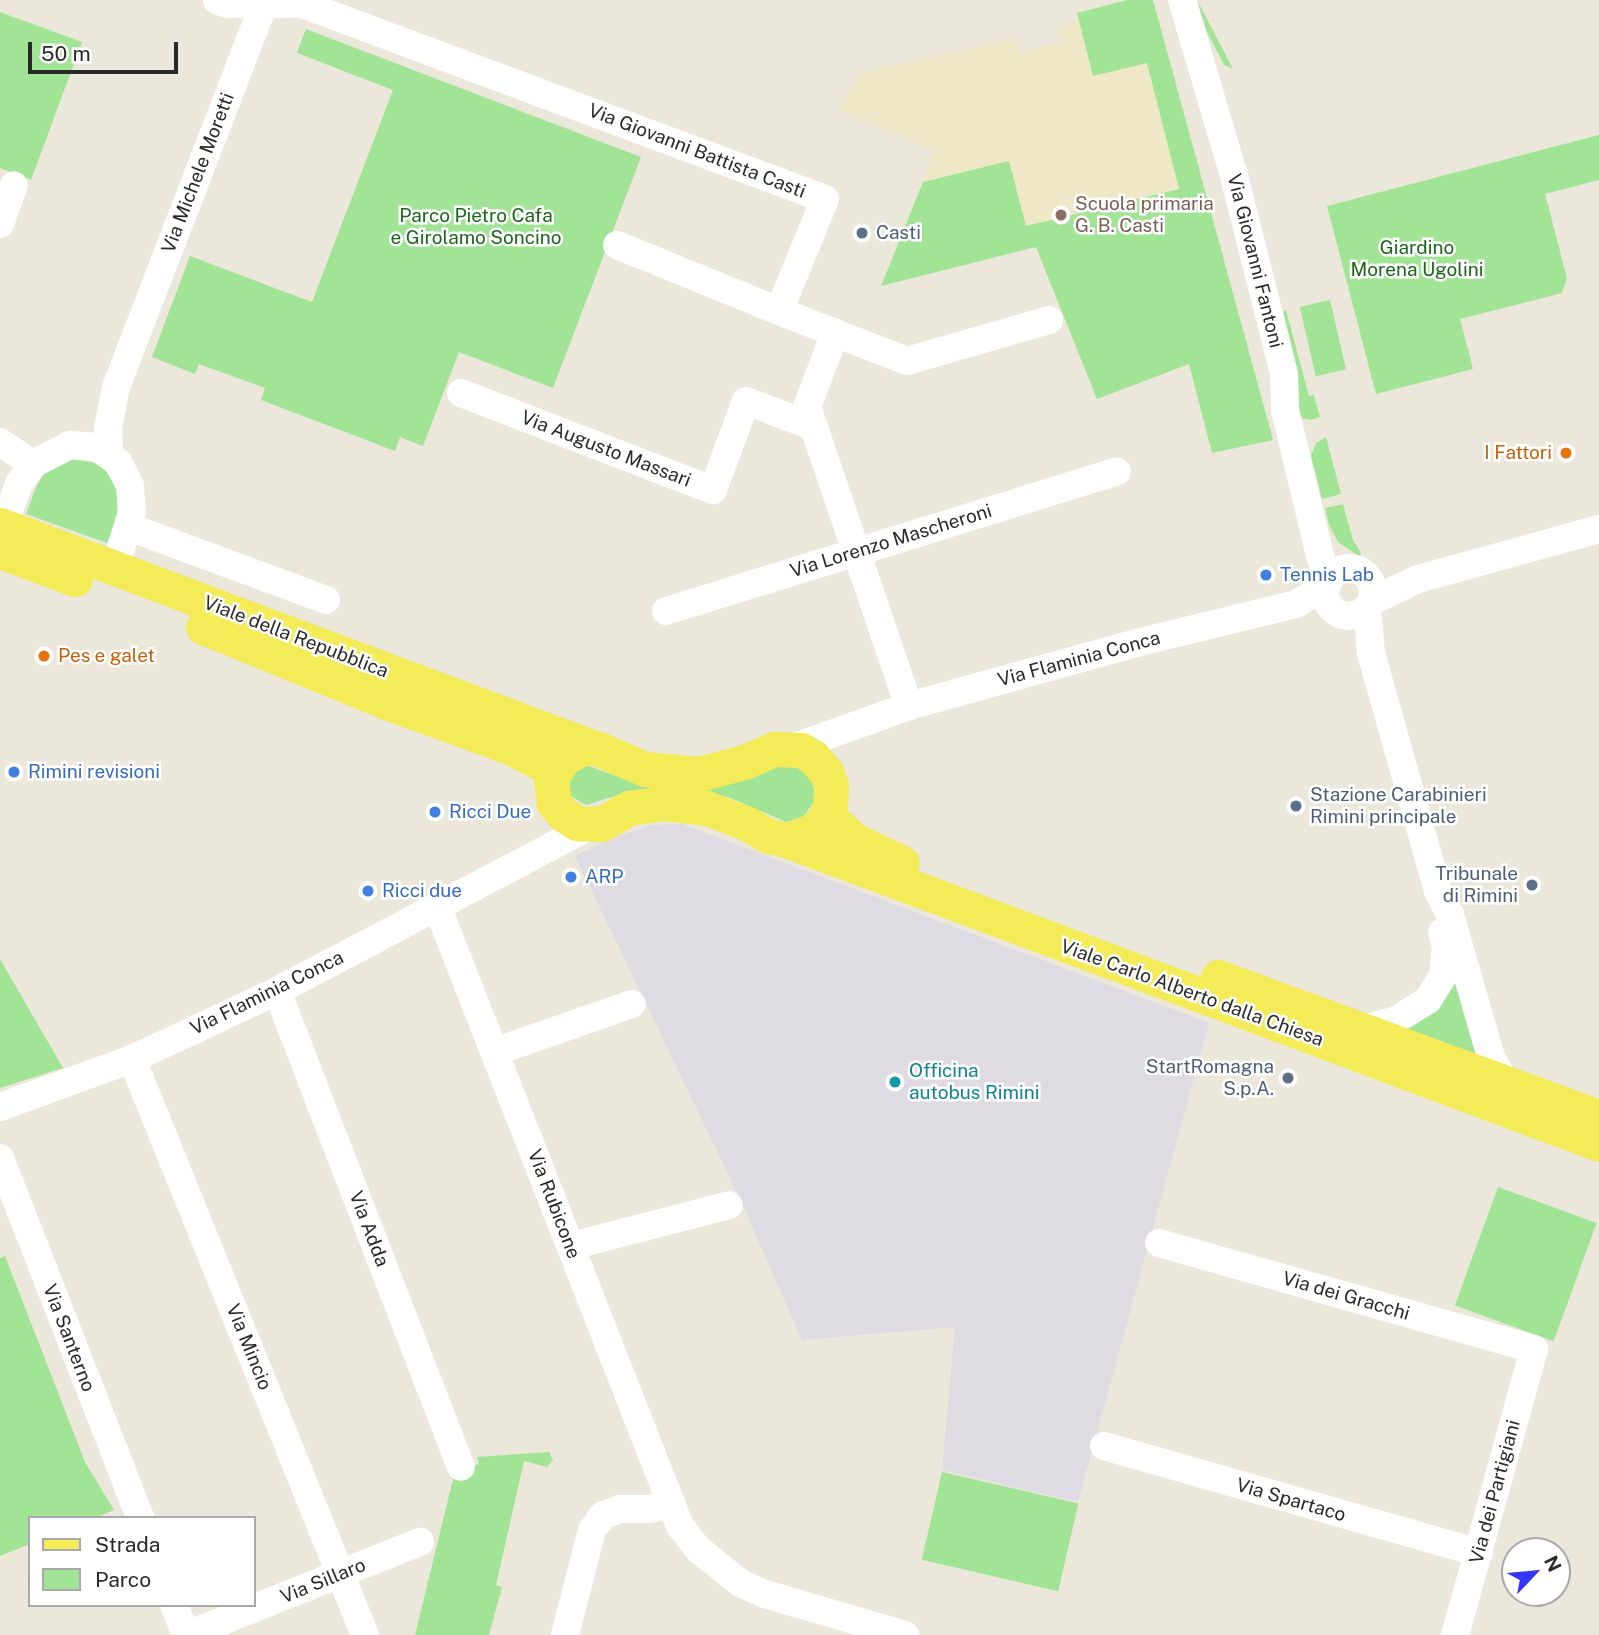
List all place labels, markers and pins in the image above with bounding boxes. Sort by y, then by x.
place label: Scuola primaria G. B. Casti [1075,193,1214,237]
marker: Scuola primaria G. B. Casti [1053,207,1069,223]
place label: Casti [876,222,921,244]
marker: Casti [854,225,870,241]
place label: I Fattori [1484,442,1552,464]
marker: I Fattori [1558,445,1574,461]
place label: Tennis Lab [1280,564,1374,586]
marker: Tennis Lab [1258,567,1274,583]
place label: Pes e galet [58,645,155,667]
marker: Pes e galet [36,648,52,664]
place label: Rimini revisioni [28,761,160,783]
marker: Rimini revisioni [6,764,22,780]
place label: Stazione Carabinieri Rimini principale [1310,784,1487,828]
marker: Stazione Carabinieri Rimini principale [1288,798,1304,814]
place label: Ricci Due [449,801,531,823]
marker: Ricci Due [427,804,443,820]
place label: Tribunale di Rimini [1435,863,1518,907]
place label: ARP [585,866,623,888]
marker: ARP [563,869,579,885]
marker: Tribunale di Rimini [1524,877,1540,893]
place label: Ricci due [382,880,462,902]
marker: Ricci due [360,883,376,899]
place label: StartRomagna S.p.A. [1146,1056,1274,1100]
place label: Officina autobus Rimini [909,1060,1039,1104]
marker: StartRomagna S.p.A. [1280,1070,1296,1086]
marker: Officina autobus Rimini [887,1074,903,1090]

